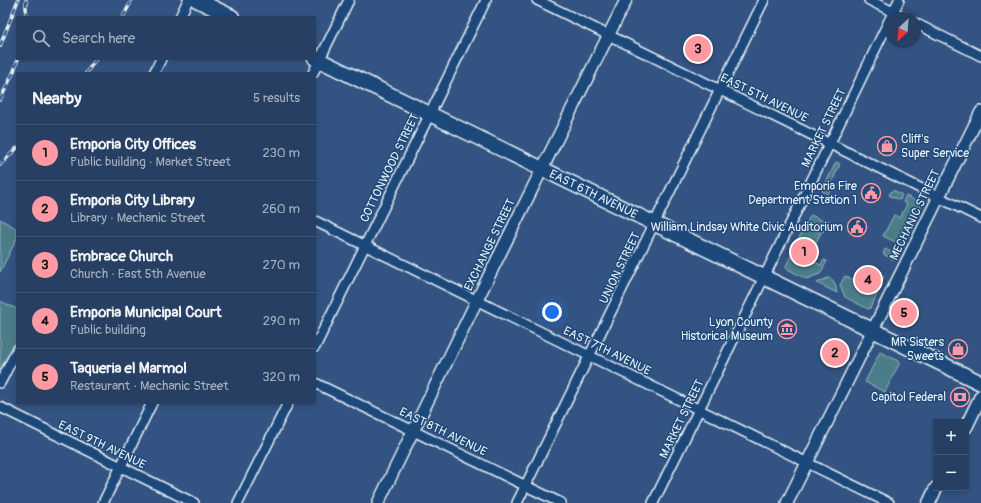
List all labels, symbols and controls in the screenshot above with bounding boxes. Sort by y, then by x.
north arrow [885,12,921,48]
search box [16,16,316,60]
icon: search [30,27,52,49]
text: Search here [62,29,135,48]
pin: 3 [685,34,711,64]
street label: EAST 5TH AVENUE [718,70,810,126]
street label: MARKET STREET [798,86,850,170]
text: Nearby [32,88,81,109]
text: 5 results [253,90,300,106]
street label: COTTONWOOD STREET [357,111,423,225]
place label: Cliff's Super Service [901,132,969,161]
text: Emporia City Offices [70,135,196,154]
shop icon: Cliff's Super Service [876,135,898,157]
text: 1 [42,145,48,161]
text: 230 m [263,145,300,161]
text: Public building · Market Street [70,154,231,170]
street label: EAST 6TH AVENUE [547,166,640,222]
street label: MECHANIC STREET [887,167,944,263]
place label: Emporia Fire Department Station 1 [748,179,857,208]
public building icon: Emporia Fire Department Station 1 [860,182,882,204]
text: Emporia City Library [70,191,195,210]
street label: EXCHANGE STREET [461,196,519,293]
text: 2 [41,201,49,217]
text: 260 m [262,201,300,217]
text: Library · Mechanic Street [70,210,205,226]
public building icon: William Lindsay White Civic Auditorium [846,216,868,238]
place label: William Lindsay White Civic Auditorium [651,220,843,235]
street label: UNION STREET [596,230,644,306]
pin: 1 [791,237,817,267]
text: Embrace Church [70,247,173,266]
text: 3 [41,257,49,273]
text: 270 m [263,257,300,273]
pin: 4 [855,265,881,295]
text: Church · East 5th Avenue [70,266,206,282]
pin: 5 [891,298,917,328]
your location [542,302,562,322]
text: Emporia Municipal Court [70,303,221,322]
text: 4 [41,313,49,329]
text: 290 m [263,313,300,329]
place label: Lyon County Historical Museum [681,315,773,344]
museum icon: Lyon County Historical Museum [776,318,798,340]
text: Public building [70,322,146,338]
street label: EAST 7TH AVENUE [561,323,653,379]
place label: MR Sisters Sweets [891,335,945,364]
pin: 2 [822,338,848,368]
shop icon: MR Sisters Sweets [947,338,969,360]
text: Taqueria el Marmol [70,359,187,378]
text: 5 [41,369,49,385]
text: 320 m [262,369,300,385]
street label: MARKET STREET [656,377,708,461]
text: Restaurant · Mechanic Street [70,378,228,394]
bank icon: Capitol Federal [949,386,971,408]
place label: Capitol Federal [871,390,946,405]
street label: EAST 8TH AVENUE [397,404,489,460]
street label: EAST 9TH AVENUE [56,417,148,473]
map controls [933,419,969,491]
button: + [933,419,969,455]
button: − [933,455,969,491]

